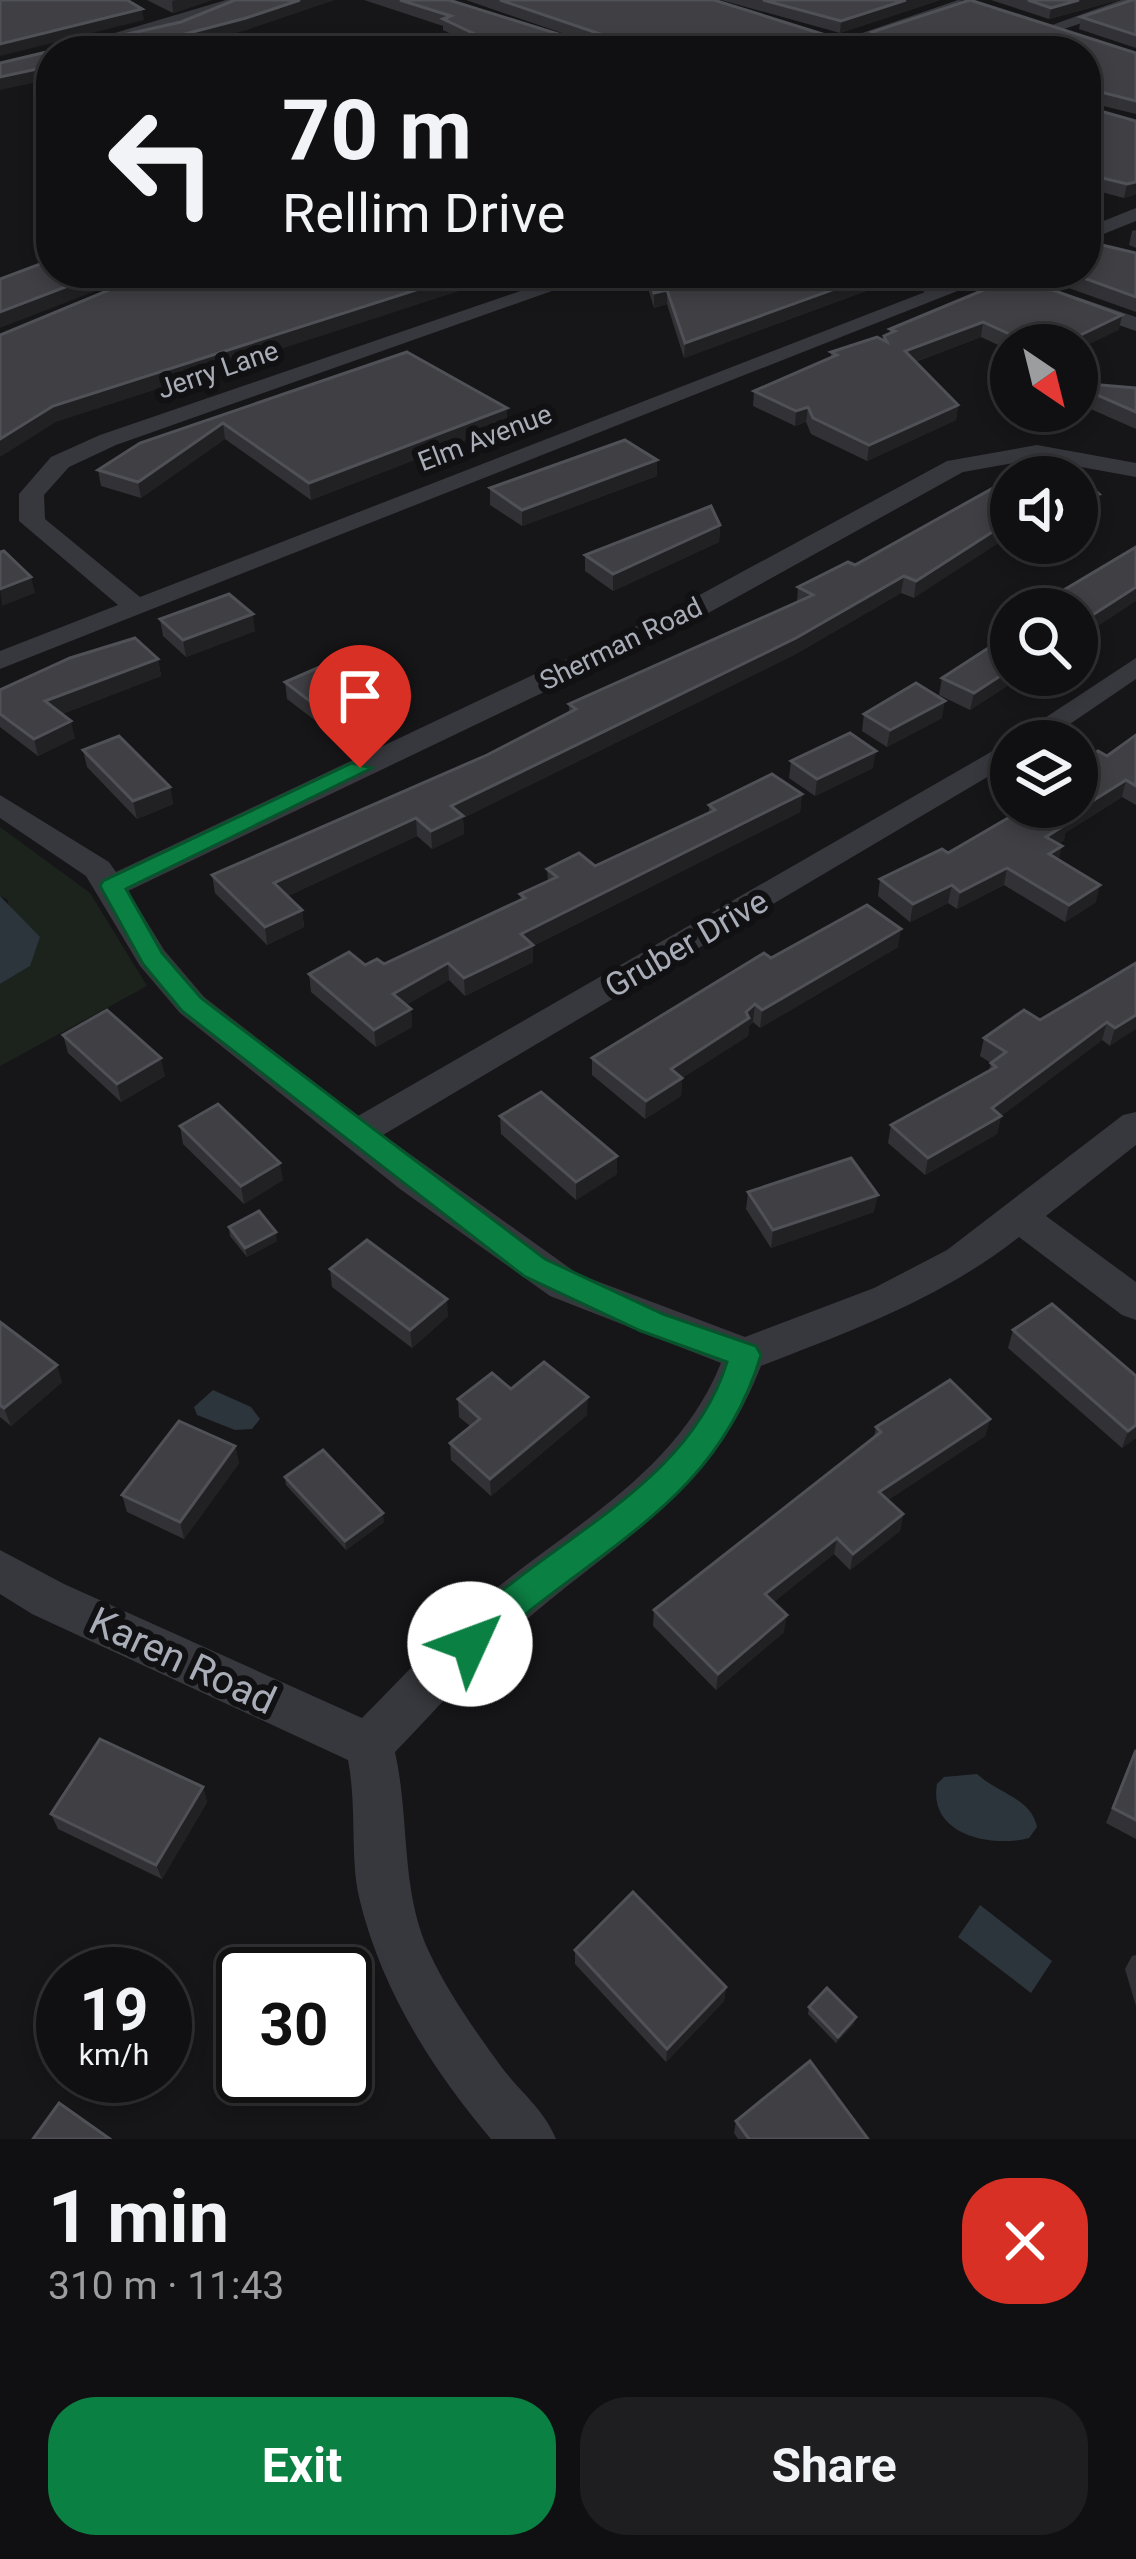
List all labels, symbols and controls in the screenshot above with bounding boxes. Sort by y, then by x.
text: 70 m [282,81,472,180]
icon: left [84,84,240,240]
text: Rellim Drive [282,182,565,245]
north arrow [990,324,1098,432]
map controls [990,324,1098,828]
street label: Jerry Lane [153,334,283,406]
street label: Elm Avenue [414,398,556,478]
button: sound [990,456,1098,564]
button: search [990,588,1098,696]
street label: Sherman Road [535,591,707,697]
pin [309,645,411,768]
icon: arrive [327,663,393,729]
button: layers [990,720,1098,828]
street label: Gruber Drive [598,881,775,1006]
position arrow [407,1581,533,1707]
street label: Karen Road [82,1598,283,1724]
speed limit sign: 30 [216,1947,372,2103]
text: 19 [80,1974,148,2045]
text: km/h [79,2037,149,2072]
text: 1 min [48,2175,229,2260]
button: close [962,2178,1088,2304]
text: 310 m · 11:43 [48,2263,284,2309]
button: Exit [48,2397,556,2535]
button: Share [580,2397,1088,2535]

